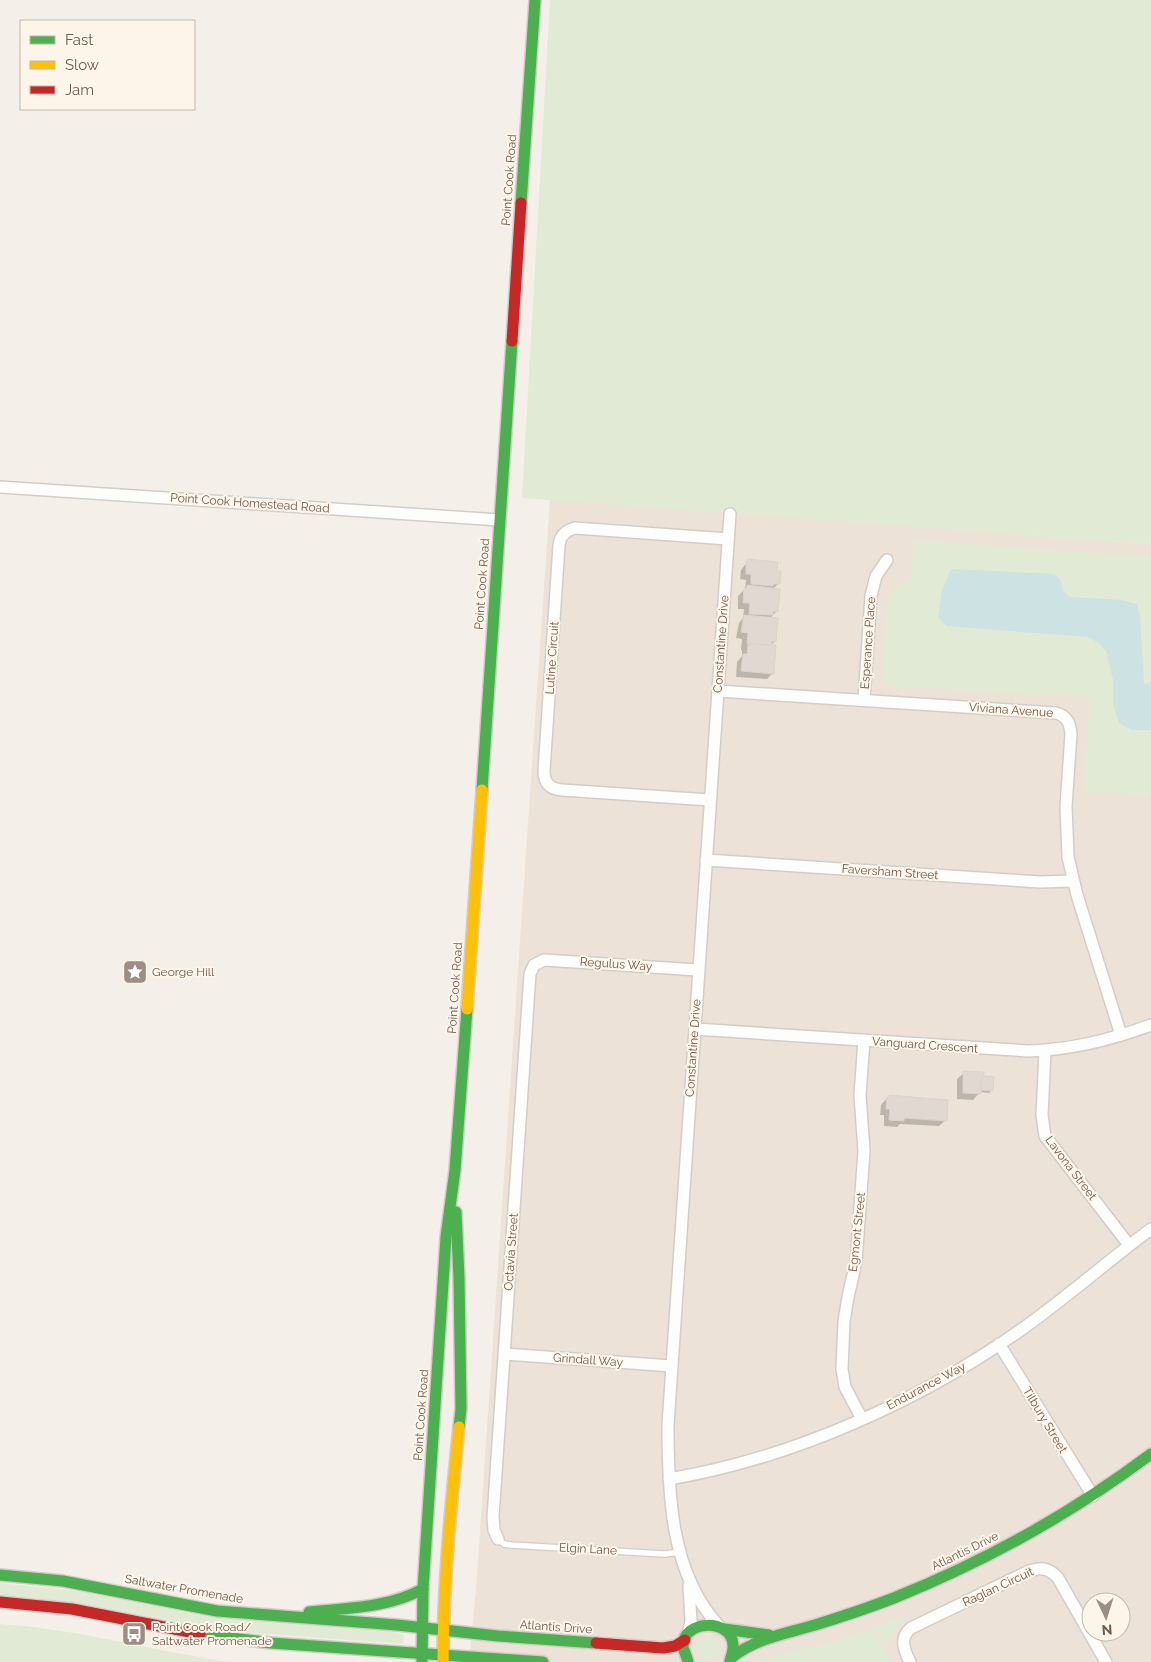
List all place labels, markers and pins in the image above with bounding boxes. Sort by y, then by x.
place icon: George Hill [122,959,148,985]
place label: George Hill [152,965,215,979]
place label: Point Cook Road/ Saltwater Promenade [152,1620,272,1648]
bus stop icon: Point Cook Road/ Saltwater Promenade [121,1621,147,1647]

